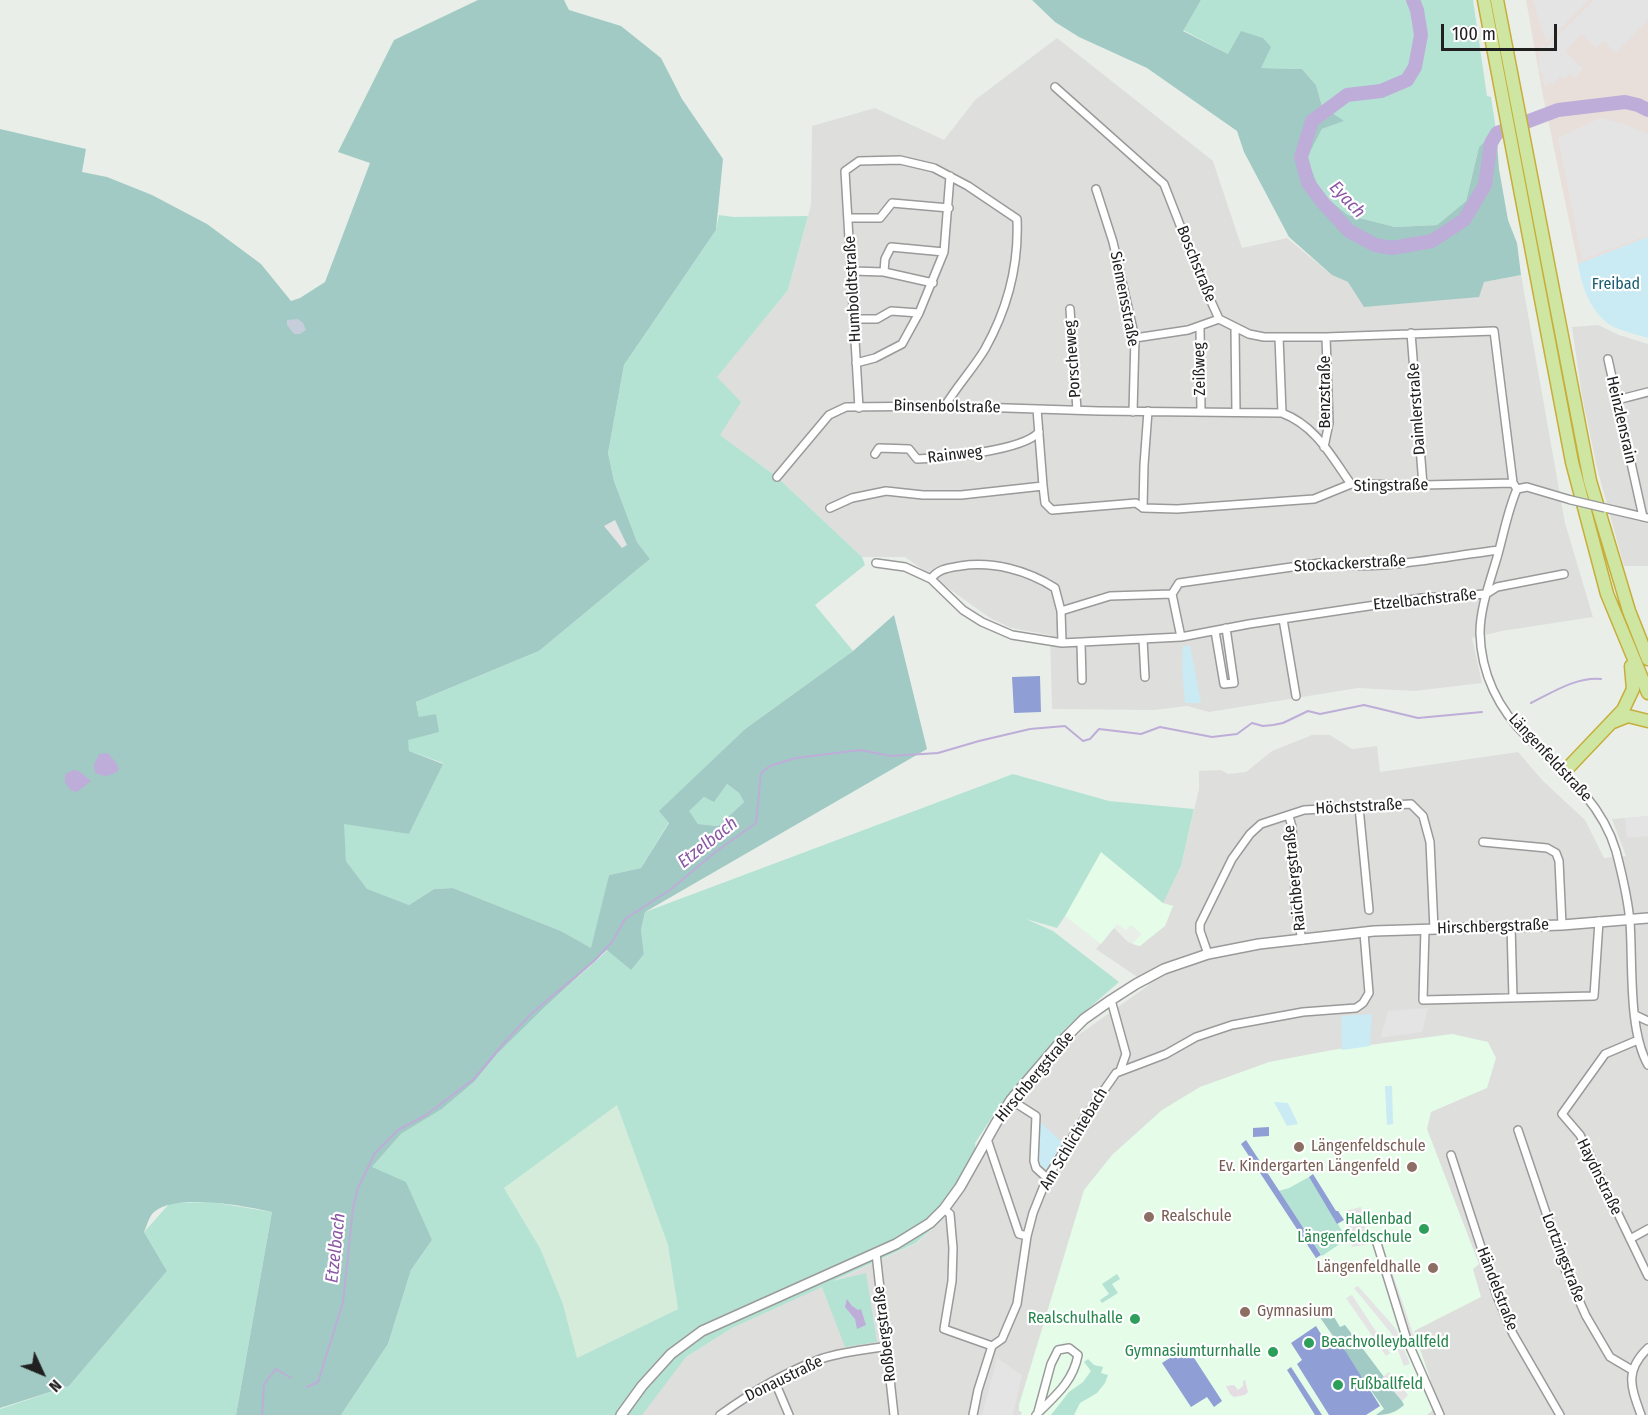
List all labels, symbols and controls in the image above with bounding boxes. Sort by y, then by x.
scale bar [1444,12,1560,50]
text: 100 m [1452,23,1496,45]
water label: Eyach [1325,177,1369,223]
street label: Boschstraße [1172,223,1220,305]
street label: Humboldtstraße [841,235,865,343]
street label: Siemensstraße [1105,250,1143,348]
park label: Freibad [1592,275,1640,295]
street label: Porscheweg [1061,320,1085,398]
street label: Zeißweg [1190,342,1210,396]
street label: Benzstraße [1316,356,1336,428]
street label: Daimlerstraße [1404,362,1430,456]
street label: Heinzlensrain [1602,374,1640,466]
street label: Binsenbolstraße [893,396,1001,418]
street label: Rainweg [927,442,983,468]
street label: Stingstraße [1354,476,1428,496]
street label: Stockackerstraße [1294,551,1406,577]
street label: Etzelbachstraße [1372,585,1478,615]
street label: Längenfeldstraße [1504,710,1596,806]
street label: Höchststraße [1315,795,1403,819]
water label: Etzelbach [674,813,742,873]
street label: Raichbergstraße [1280,824,1310,932]
street label: Hirschbergstraße [1437,915,1549,939]
street label: Hirschbergstraße [992,1028,1078,1126]
street label: Am Schlichtebach [1036,1085,1112,1193]
street label: Haydnstraße [1572,1136,1626,1218]
place label: Längenfeldschule [1311,1137,1426,1157]
marker: Längenfeldschule [1292,1140,1306,1154]
place label: Ev. Kindergarten Längenfeld [1218,1157,1400,1177]
marker: Ev. Kindergarten Längenfeld [1405,1160,1419,1174]
place label: Realschule [1161,1207,1232,1227]
marker: Realschule [1142,1210,1156,1224]
place label: Hallenbad Längenfeldschule [1297,1210,1412,1248]
street label: Lortzingstraße [1537,1211,1589,1305]
water label: Etzelbach [322,1212,350,1284]
marker: Hallenbad Längenfeldschule [1417,1222,1431,1236]
street label: Händelstraße [1472,1244,1522,1334]
place label: Längenfeldhalle [1316,1258,1421,1278]
marker: Längenfeldhalle [1426,1261,1440,1275]
street label: Roßbergstraße [870,1285,900,1383]
place label: Gymnasium [1257,1302,1333,1322]
marker: Gymnasium [1238,1305,1252,1319]
place label: Realschulhalle [1028,1309,1123,1329]
marker: Realschulhalle [1128,1312,1142,1326]
place label: Beachvolleyballfeld [1321,1333,1449,1353]
marker: Beachvolleyballfeld [1302,1336,1316,1350]
place label: Gymnasiumturnhalle [1125,1342,1261,1362]
north arrow [12,1343,72,1403]
marker: Gymnasiumturnhalle [1266,1345,1280,1359]
street label: Donaustraße [742,1352,826,1406]
place label: Fußballfeld [1350,1375,1423,1395]
text: N [45,1376,65,1396]
marker: Fußballfeld [1331,1378,1345,1392]

